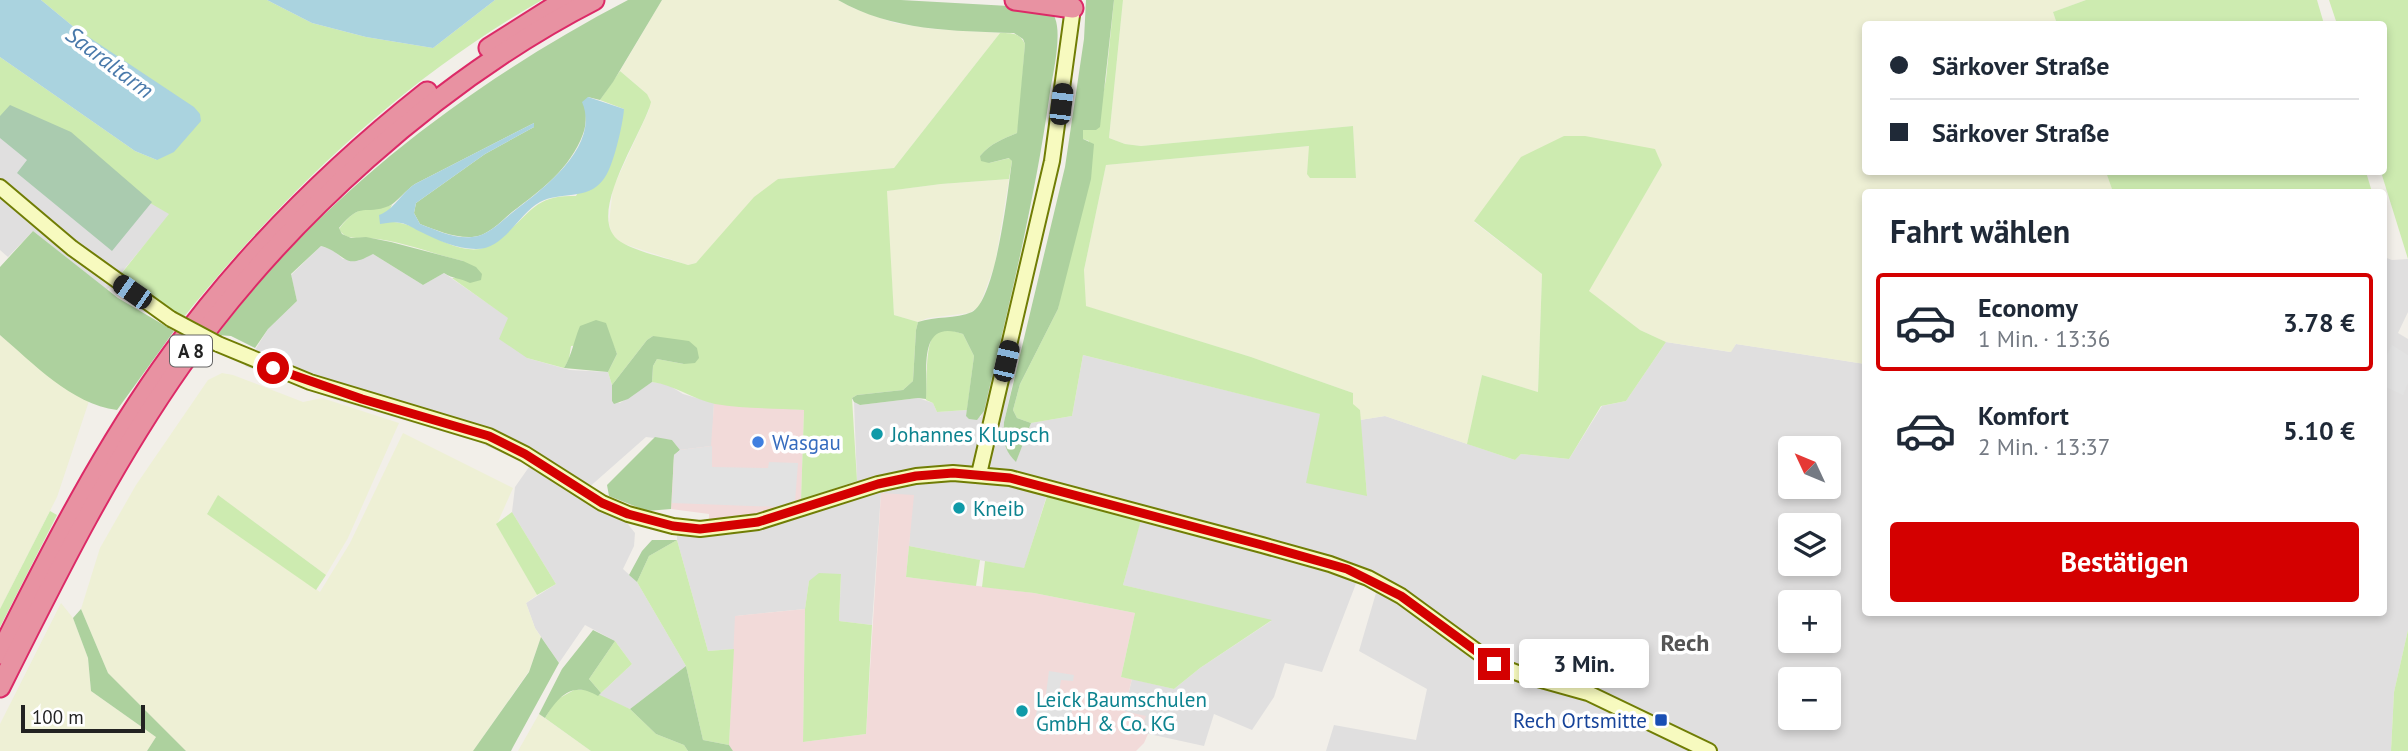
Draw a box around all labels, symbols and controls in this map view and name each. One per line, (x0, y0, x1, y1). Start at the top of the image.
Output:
water label: Saaraltarm (60, 20, 160, 104)
text: Särkover Straße (1932, 49, 2110, 82)
car (1049, 82, 1074, 126)
text: Särkover Straße (1932, 116, 2110, 149)
text: Fahrt wählen (1890, 210, 2070, 252)
car (109, 271, 156, 313)
icon: car (1894, 291, 1957, 354)
text: Economy (1978, 291, 2078, 324)
text: 3.78 € (2283, 306, 2355, 339)
text: 1 Min. · 13:36 (1978, 324, 2110, 353)
road number: A 8 (170, 336, 212, 366)
car (992, 338, 1021, 384)
route start (257, 352, 289, 384)
icon: car (1894, 399, 1957, 462)
text: Komfort (1978, 399, 2069, 432)
text: 5.10 € (2283, 414, 2355, 447)
place label: Johannes Klupsch (890, 421, 1050, 448)
marker: Johannes Klupsch (869, 426, 885, 442)
place label: Wasgau (772, 429, 841, 456)
text: 2 Min. · 13:37 (1978, 432, 2110, 461)
marker: Wasgau (750, 434, 766, 450)
north arrow (1778, 436, 1841, 499)
map controls (1778, 436, 1841, 730)
place label: Kneib (973, 495, 1024, 522)
marker: Kneib (951, 500, 967, 516)
button: layers (1778, 513, 1841, 576)
button: Bestätigen (1890, 522, 2359, 602)
button: + (1778, 590, 1841, 653)
district label: Rech (1661, 627, 1709, 658)
callout: 3 Min. (1518, 640, 1648, 688)
route end (1478, 648, 1510, 680)
text: 3 Min. (1553, 649, 1615, 678)
button: − (1778, 667, 1841, 730)
place label: Leick Baumschulen GmbH & Co. KG (1036, 686, 1207, 737)
scale bar (21, 702, 145, 734)
marker: Leick Baumschulen GmbH & Co. KG (1014, 703, 1030, 719)
text: 100 m (32, 705, 84, 729)
place label: Rech Ortsmitte (1513, 707, 1647, 734)
marker: Rech Ortsmitte (1653, 712, 1669, 728)

